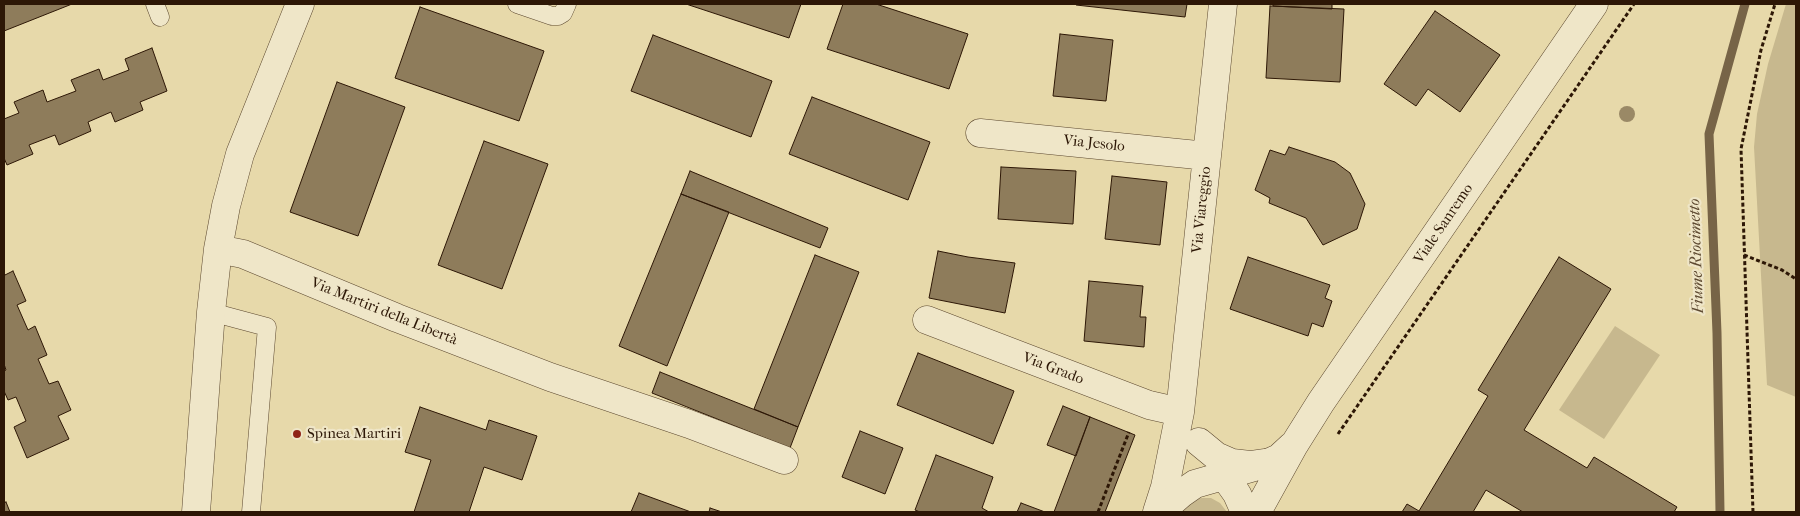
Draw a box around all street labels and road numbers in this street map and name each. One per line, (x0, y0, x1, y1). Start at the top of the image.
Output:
street label: Via Jesolo (1062, 132, 1126, 156)
street label: Via Viareggio (1188, 166, 1216, 254)
street label: Viale Sanremo (1411, 180, 1477, 268)
street label: Via Martiri della Libertà (308, 274, 460, 350)
street label: Via Grado (1020, 349, 1086, 389)

